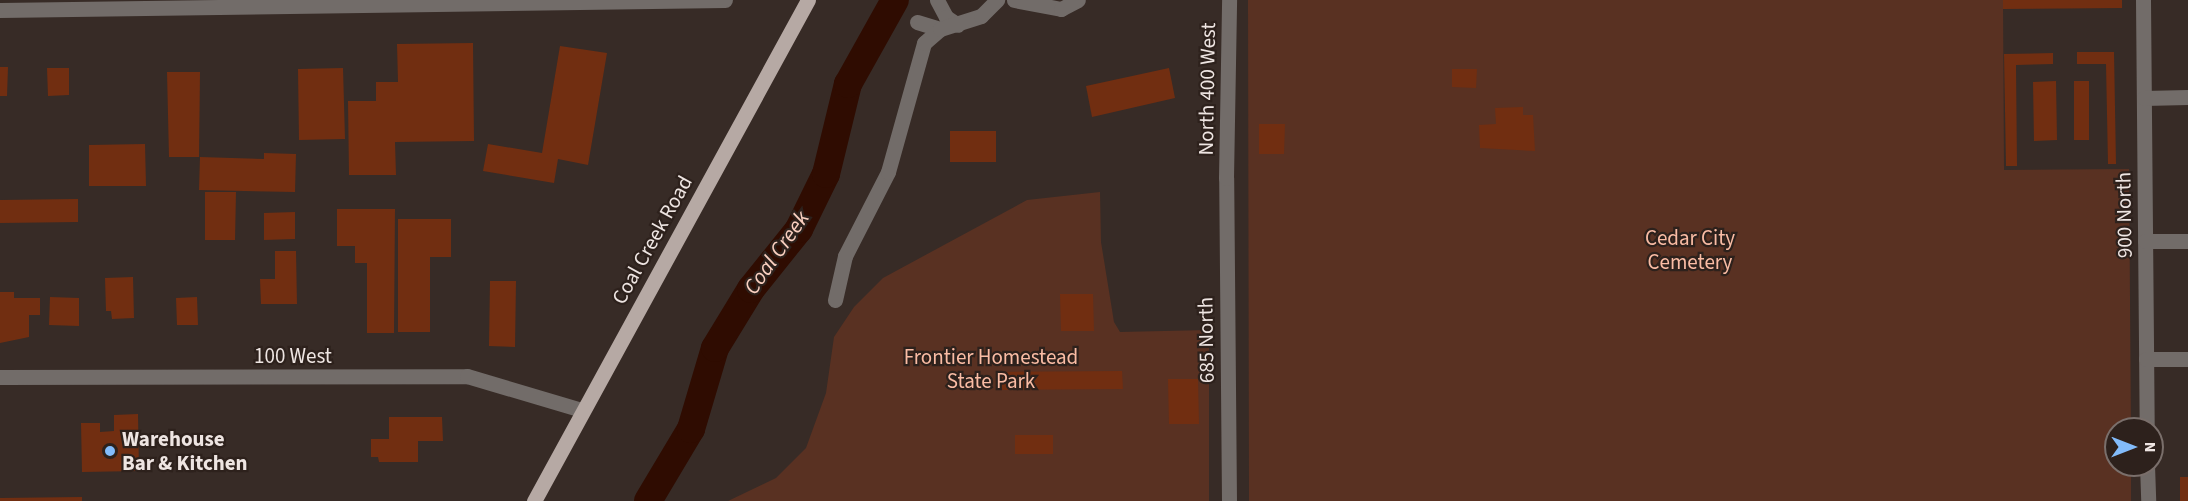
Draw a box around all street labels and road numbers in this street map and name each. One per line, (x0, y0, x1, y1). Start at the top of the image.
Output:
street label: North 400 West (1193, 22, 1221, 156)
street label: Coal Creek Road (606, 171, 698, 309)
street label: 900 North (2111, 172, 2137, 258)
street label: 685 North (1193, 297, 1219, 383)
street label: 100 West (254, 343, 332, 369)

